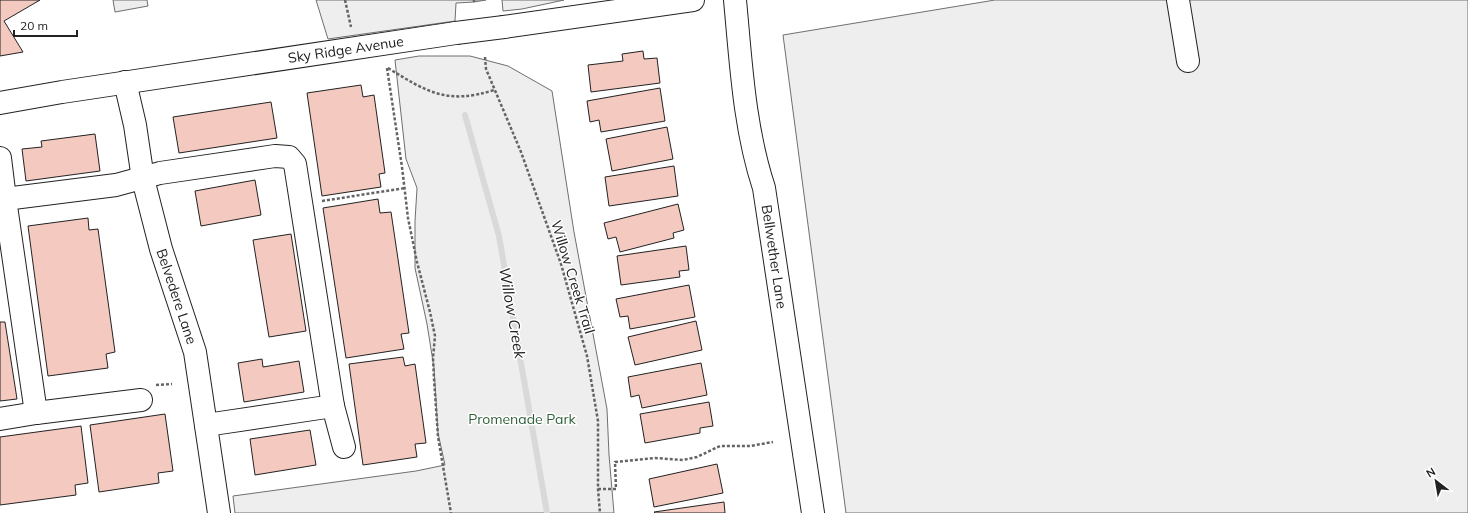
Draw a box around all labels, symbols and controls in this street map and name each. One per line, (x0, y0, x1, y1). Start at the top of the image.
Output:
scale bar (14, 12, 77, 38)
text: 20 m (20, 18, 48, 33)
street label: Sky Ridge Avenue (287, 32, 405, 67)
street label: Bellwether Lane (758, 203, 791, 310)
street label: Willow Creek Trail (547, 218, 599, 336)
street label: Belvedere Lane (153, 246, 201, 347)
water label: Willow Creek (495, 266, 530, 361)
park label: Promenade Park (468, 410, 577, 428)
north arrow (1416, 461, 1456, 501)
text: N (1424, 464, 1438, 481)

